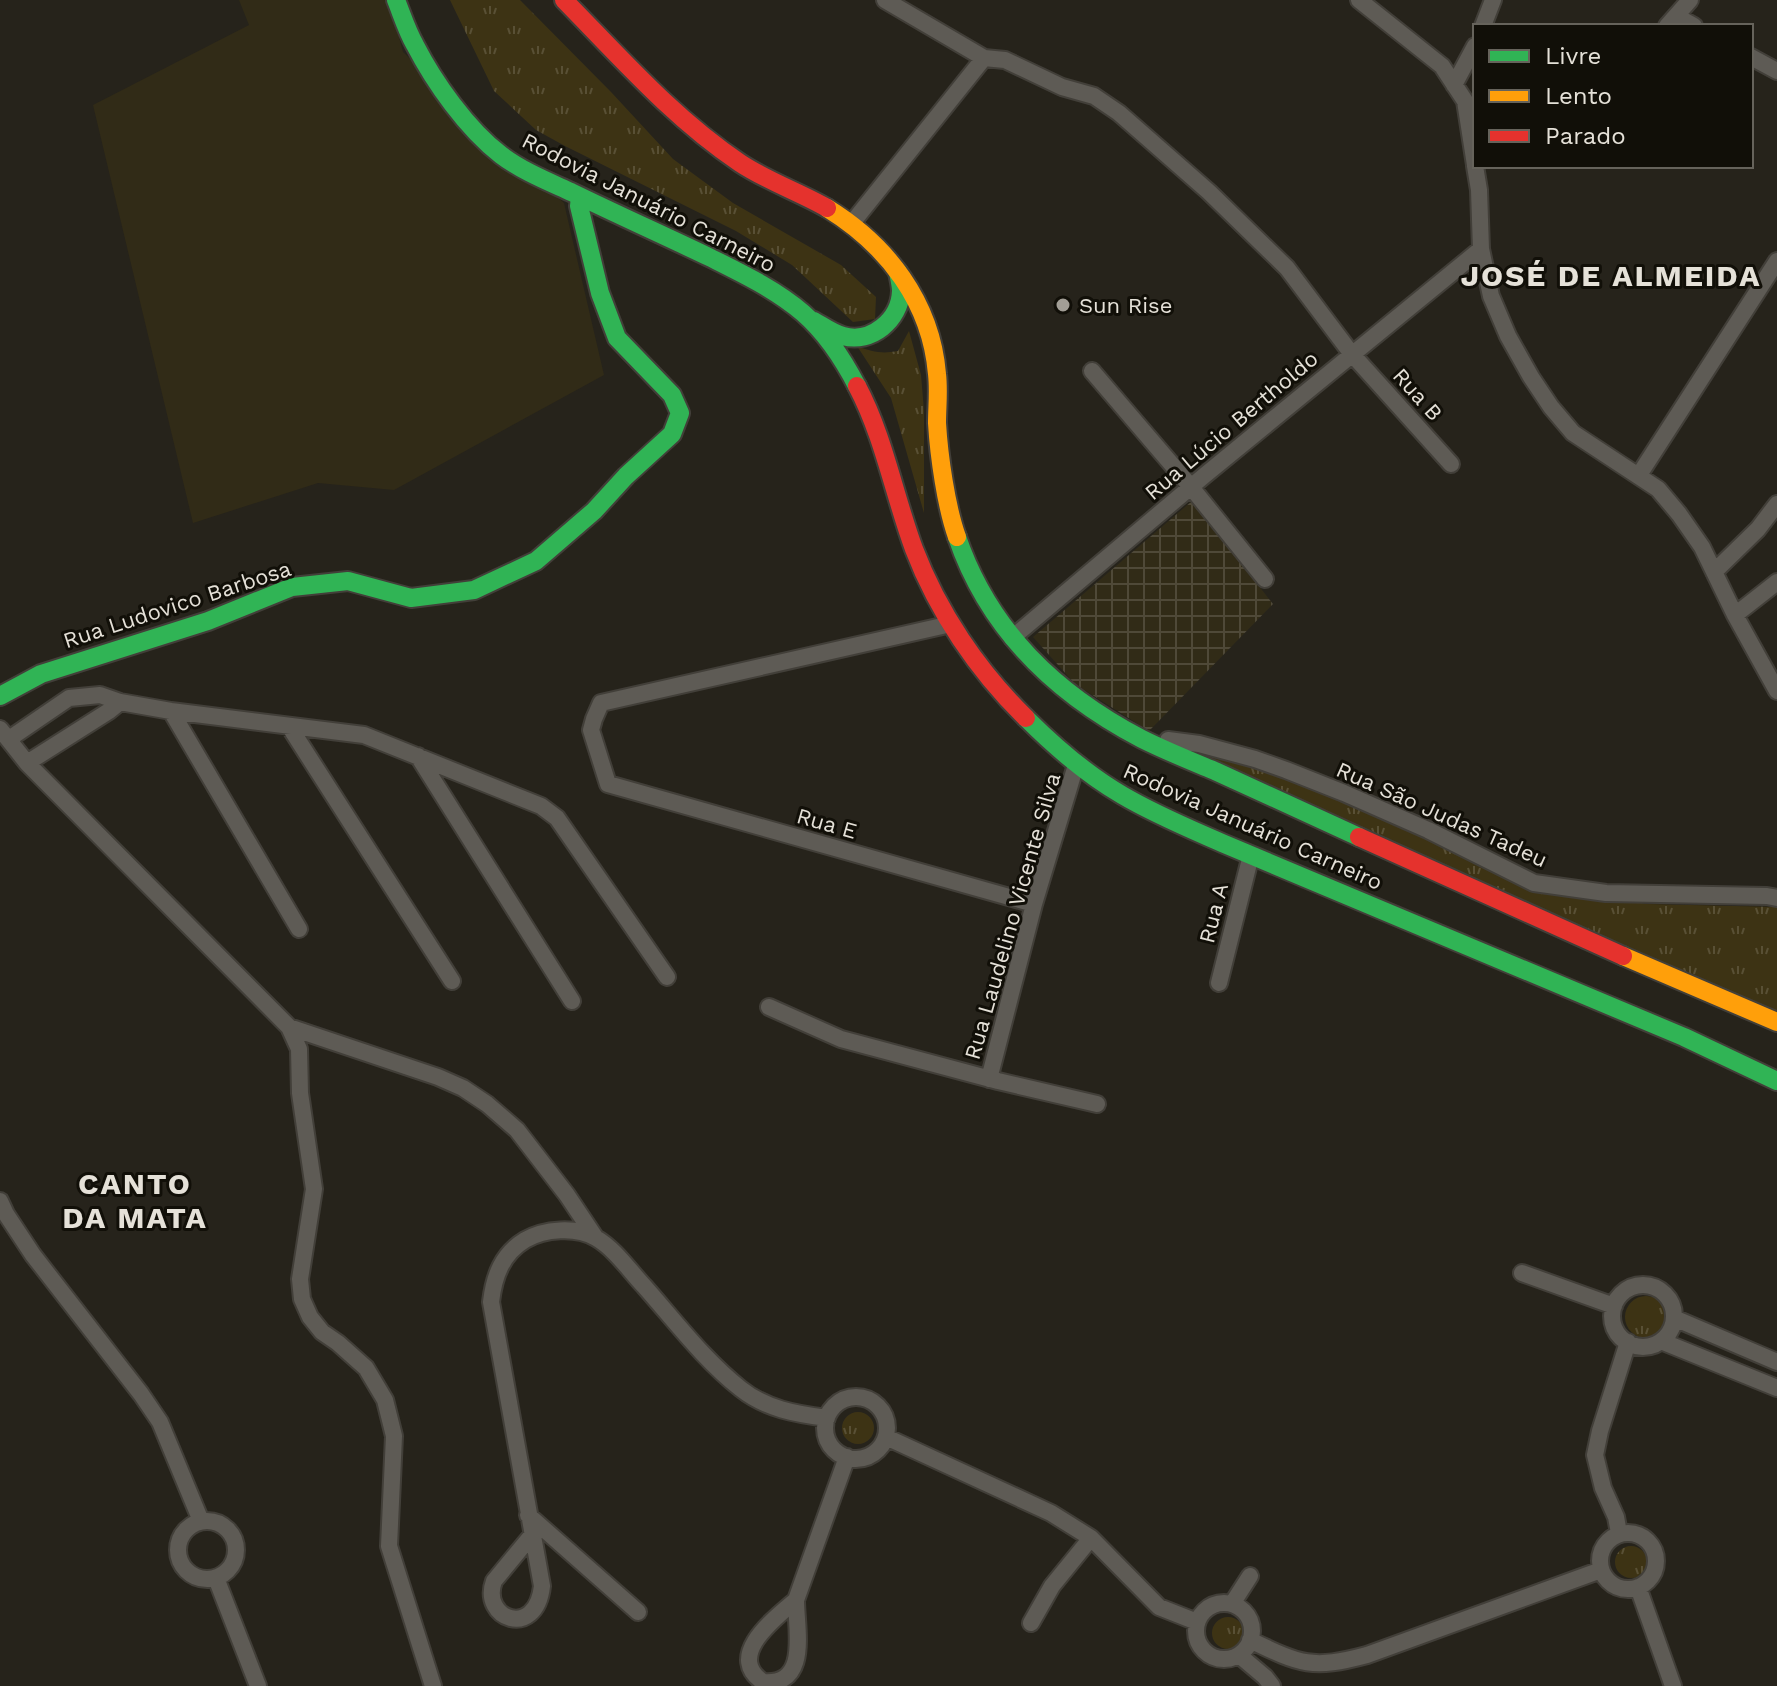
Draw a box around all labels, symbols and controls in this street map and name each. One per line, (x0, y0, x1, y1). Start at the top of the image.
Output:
legend (1473, 24, 1753, 168)
text: Livre (1545, 42, 1601, 70)
text: Lento (1545, 82, 1612, 110)
text: Parado (1545, 122, 1626, 150)
street label: Rodovia Januário Carneiro (518, 128, 780, 277)
district label: JOSÉ DE ALMEIDA (1461, 258, 1761, 293)
place label: Sun Rise (1079, 293, 1172, 318)
marker: Sun Rise (1054, 296, 1072, 314)
street label: Rua Lúcio Bertholdo (1140, 346, 1323, 505)
street label: Rua B (1388, 363, 1448, 426)
street label: Rua Ludovico Barbosa (60, 556, 294, 653)
street label: Rua São Judas Tadeu (1333, 757, 1551, 872)
street label: Rodovia Januário Carneiro (1119, 758, 1386, 895)
street label: Rua Laudelino Vicente Silva (960, 770, 1065, 1062)
street label: Rua E (794, 803, 860, 844)
street label: Rua A (1194, 880, 1233, 946)
district label: CANTO DA MATA (62, 1166, 208, 1235)

